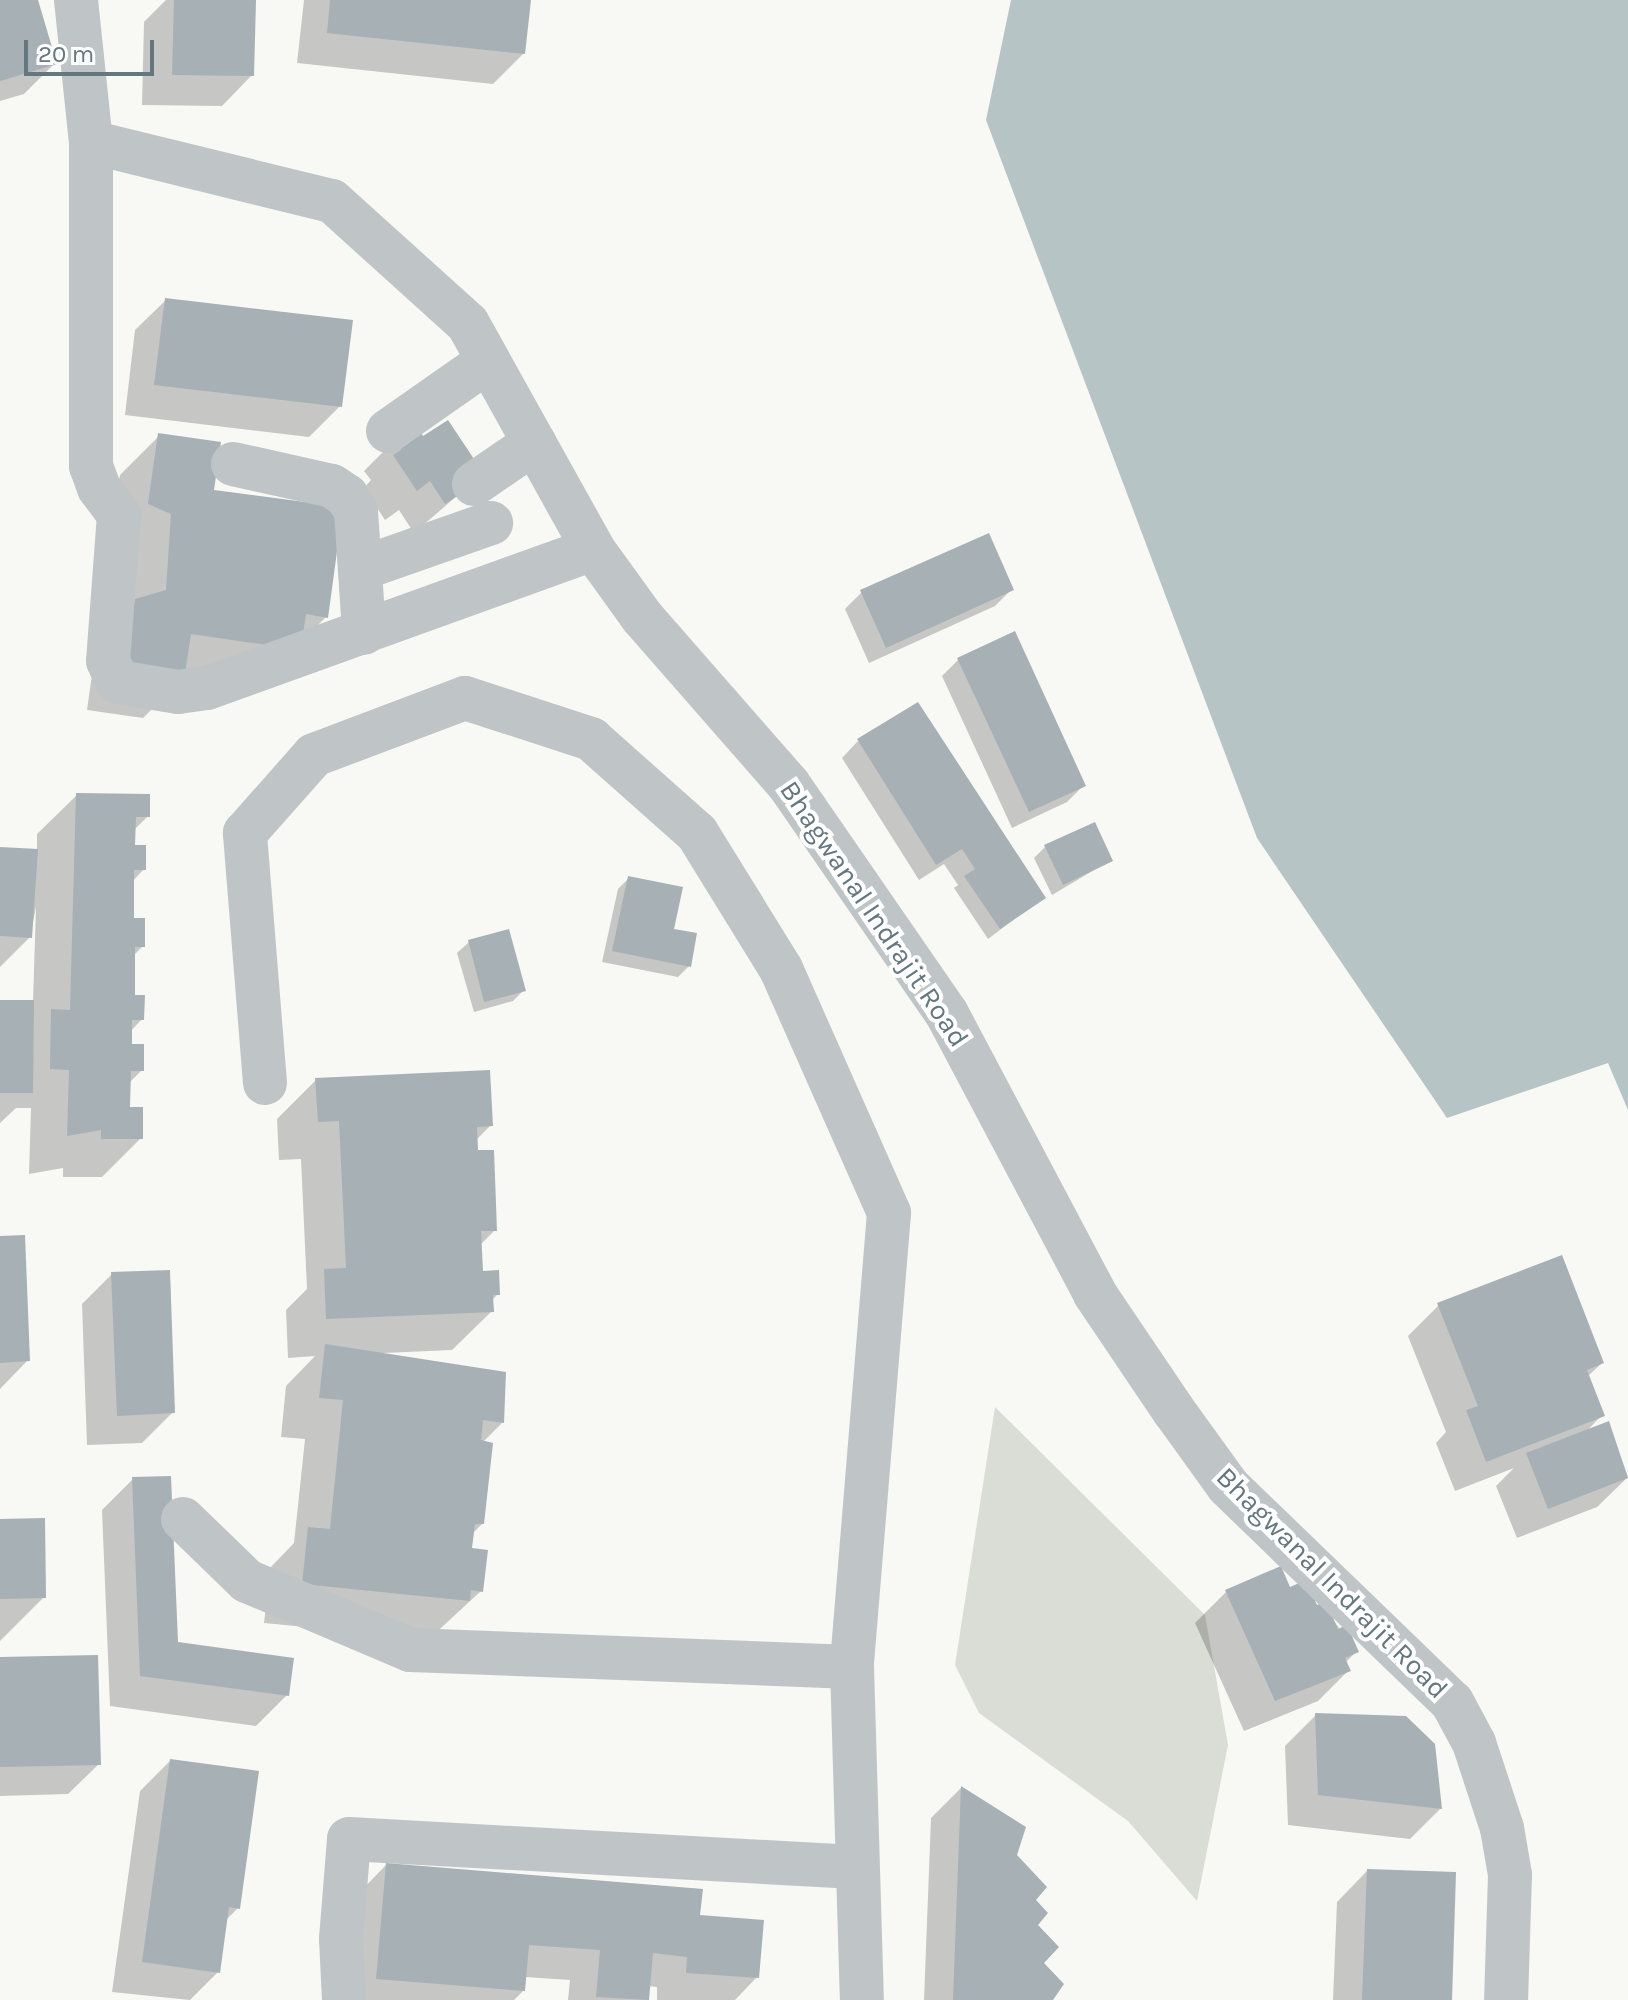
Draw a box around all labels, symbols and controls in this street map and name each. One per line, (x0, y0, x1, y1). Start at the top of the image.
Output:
scale bar (28, 24, 158, 74)
text: 20 m (38, 40, 94, 68)
street label: Bhagwanal Indrajit Road (772, 775, 976, 1053)
street label: Bhagwanal Indrajit Road (1209, 1460, 1455, 1706)

